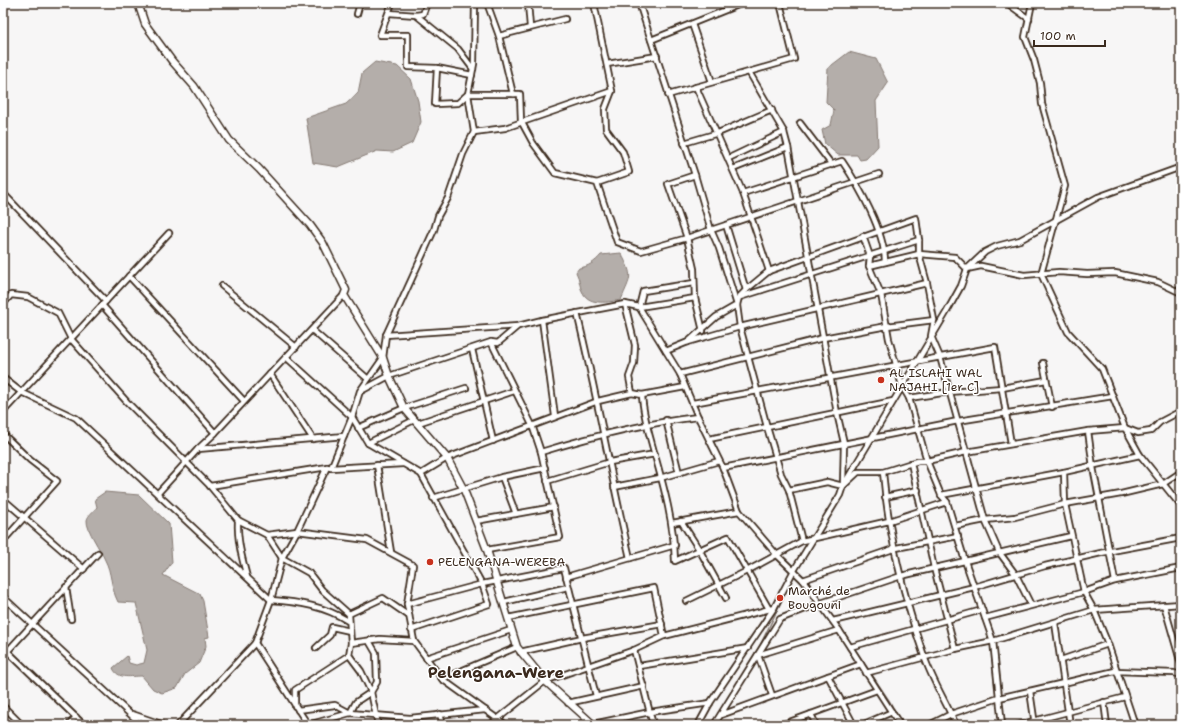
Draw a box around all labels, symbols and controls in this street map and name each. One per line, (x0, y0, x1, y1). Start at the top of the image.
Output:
scale bar (1034, 22, 1105, 48)
text: 100 m (1040, 28, 1076, 44)
place label: AL ISLAHI WAL NAJAHI [1er C] (889, 365, 983, 395)
marker: AL ISLAHI WAL NAJAHI [1er C] (876, 375, 886, 385)
place label: PELENGANA-WEREBA (438, 554, 565, 570)
marker: PELENGANA-WEREBA (425, 557, 435, 567)
place label: Marché de Bougouni (788, 583, 850, 613)
marker: Marché de Bougouni (775, 593, 785, 603)
district label: Pelengana-Were (428, 662, 565, 683)

